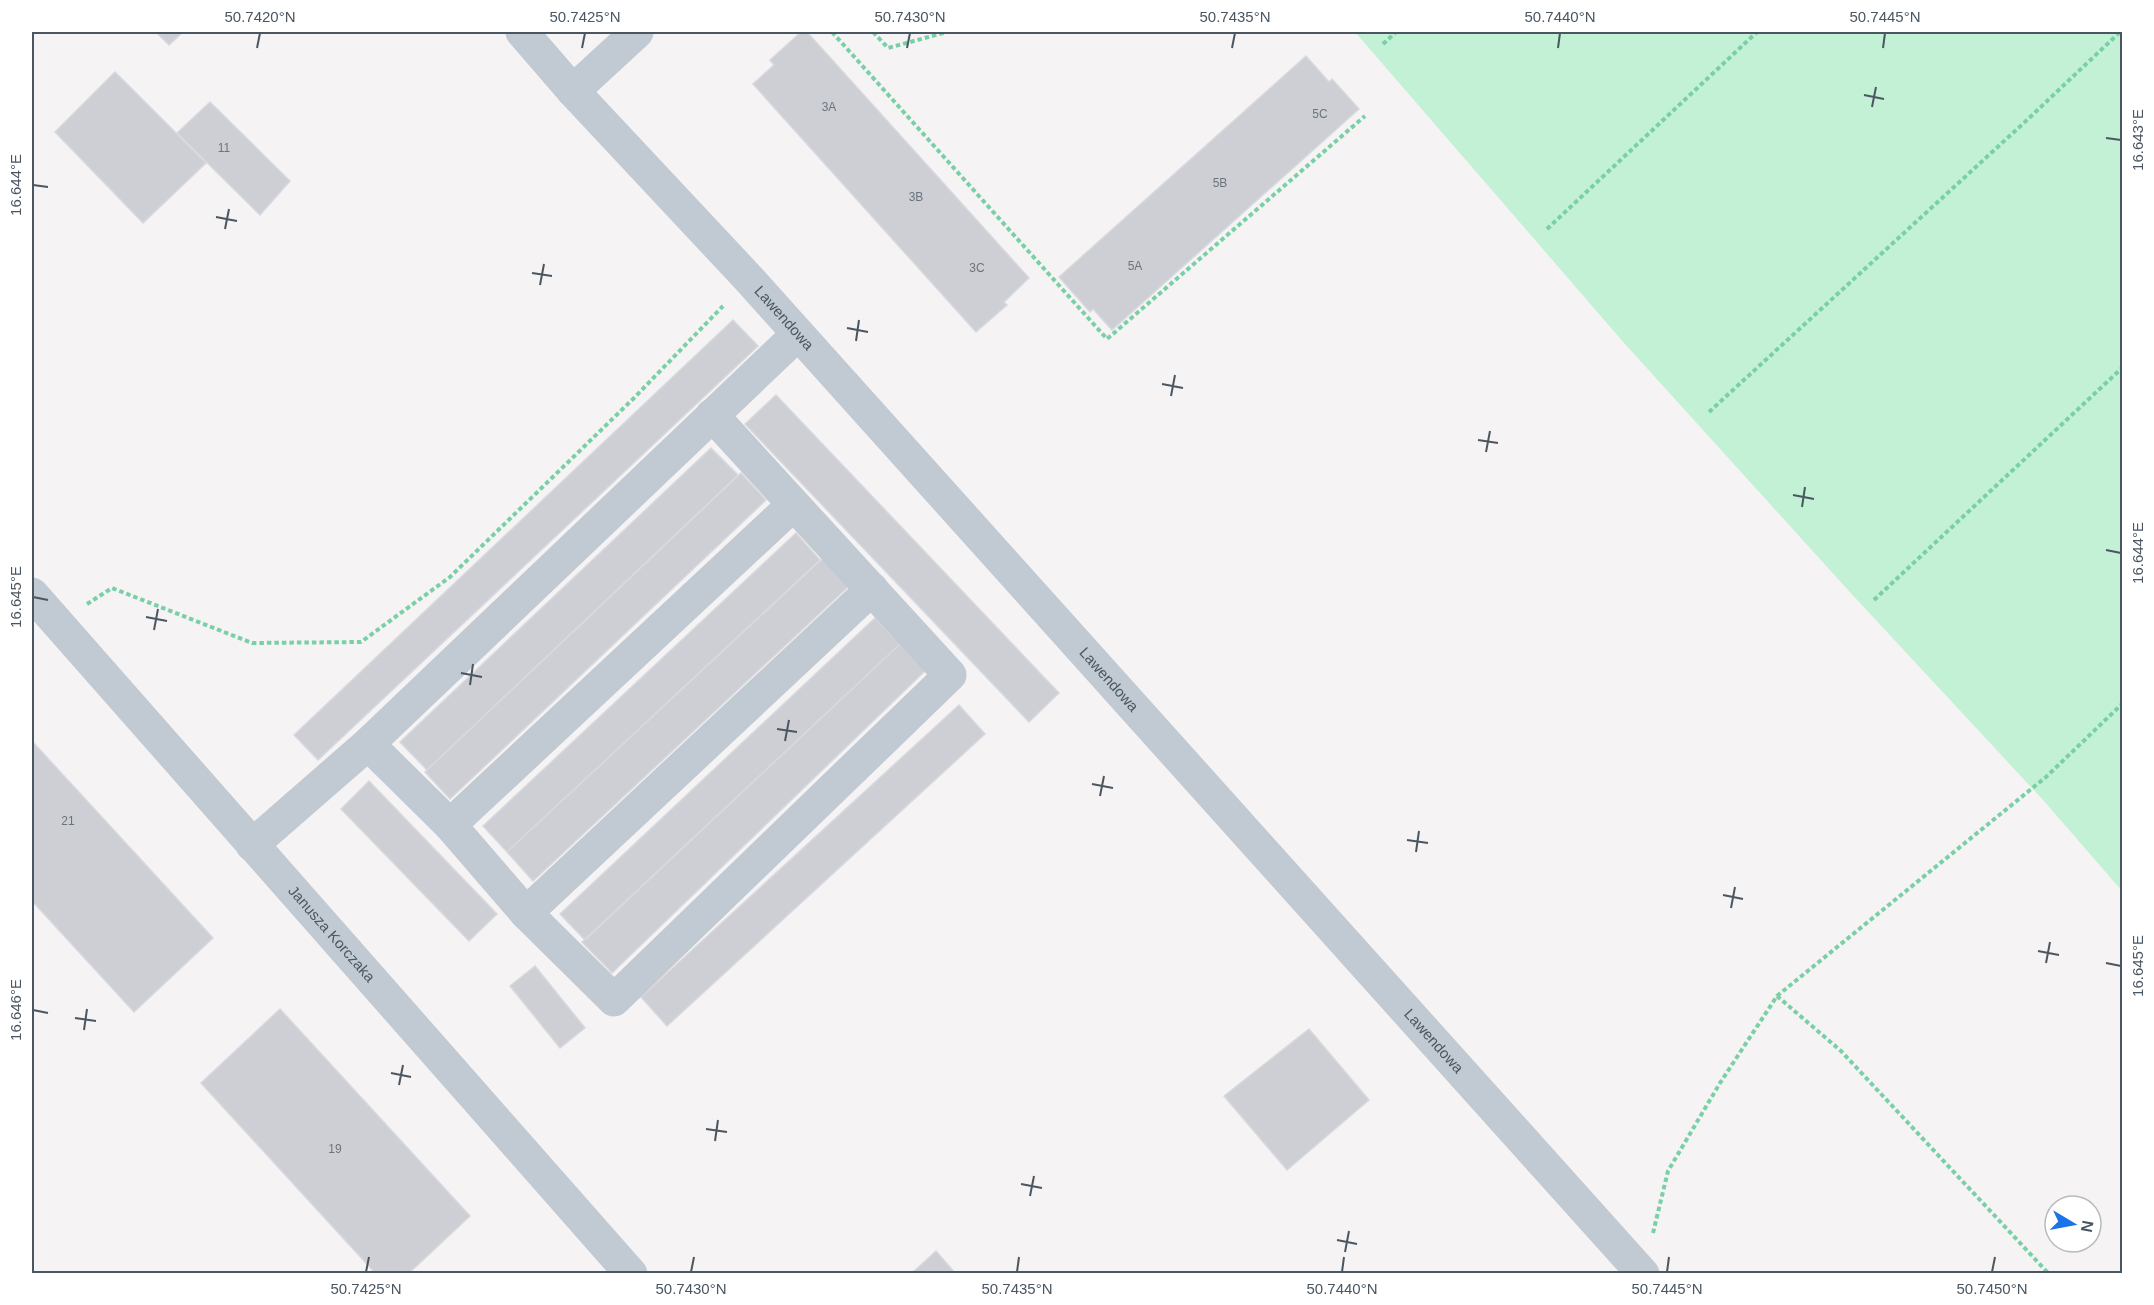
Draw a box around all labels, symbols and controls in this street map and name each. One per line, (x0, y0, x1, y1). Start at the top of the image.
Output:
text: 50.7420°N (224, 8, 296, 25)
text: 50.7425°N (549, 8, 621, 25)
text: 50.7430°N (874, 8, 946, 25)
text: 50.7435°N (1199, 8, 1271, 25)
text: 50.7440°N (1524, 8, 1596, 25)
text: 50.7445°N (1849, 8, 1921, 25)
house number: 3A (822, 100, 836, 114)
house number: 5C (1312, 107, 1328, 121)
text: 16.643°E (2129, 109, 2146, 171)
house number: 11 (218, 141, 231, 155)
text: 16.644°E (7, 154, 24, 216)
house number: 5B (1213, 176, 1227, 190)
house number: 3B (909, 190, 923, 204)
house number: 5A (1128, 259, 1142, 273)
house number: 3C (969, 261, 985, 275)
street label: Lawendowa (751, 282, 818, 354)
text: 16.644°E (2129, 522, 2146, 584)
text: 16.645°E (7, 566, 24, 628)
street label: Lawendowa (1076, 644, 1143, 715)
house number: 21 (61, 814, 75, 828)
street label: Janusza Korczaka (285, 882, 379, 986)
text: 16.645°E (2129, 935, 2146, 997)
text: 16.646°E (7, 979, 24, 1041)
street label: Lawendowa (1401, 1005, 1468, 1077)
house number: 19 (328, 1142, 342, 1156)
north arrow (2043, 1194, 2103, 1254)
text: N (2078, 1219, 2097, 1234)
text: 50.7425°N (330, 1280, 402, 1297)
text: 50.7430°N (655, 1280, 727, 1297)
text: 50.7435°N (981, 1280, 1053, 1297)
text: 50.7440°N (1306, 1280, 1378, 1297)
text: 50.7445°N (1631, 1280, 1703, 1297)
text: 50.7450°N (1956, 1280, 2028, 1297)

